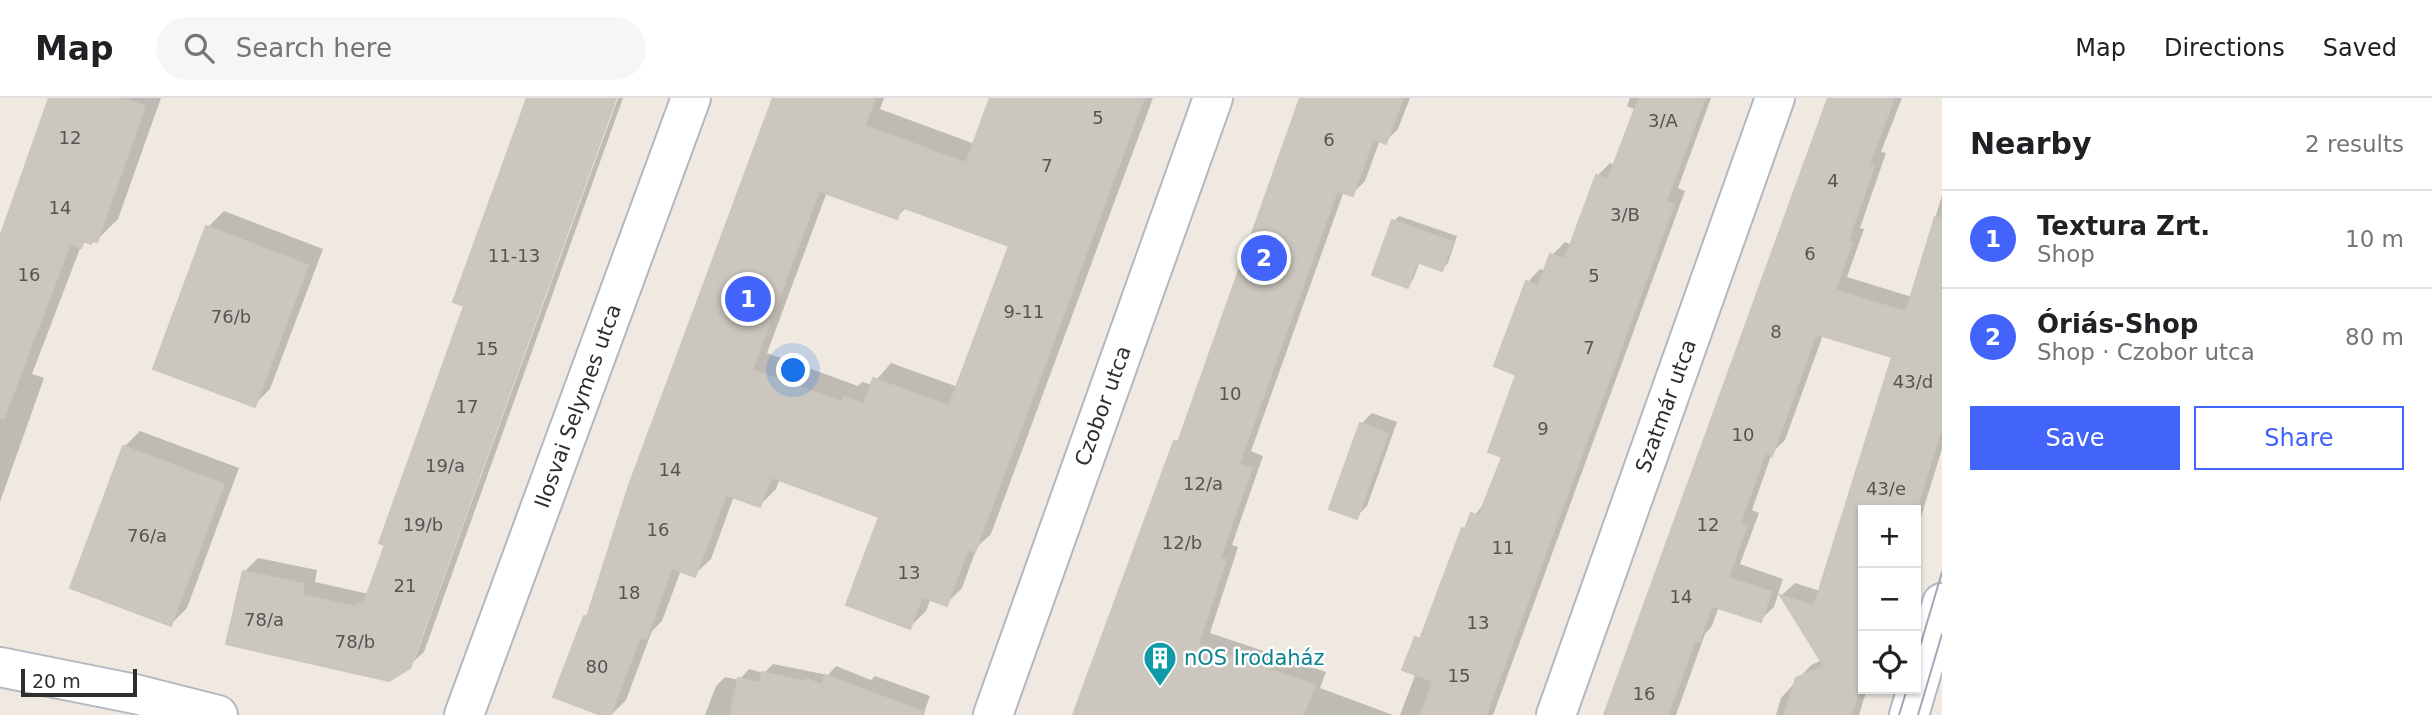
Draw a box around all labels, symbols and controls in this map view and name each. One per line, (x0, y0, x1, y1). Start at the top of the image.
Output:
search box (156, 17, 646, 80)
text: Map (35, 29, 114, 68)
icon: search (180, 29, 218, 67)
text: Search here (236, 33, 392, 63)
text: Map (2075, 34, 2126, 62)
text: Directions (2164, 34, 2285, 62)
text: Saved (2323, 34, 2397, 62)
house number: 5 (1092, 107, 1104, 128)
house number: 3/A (1648, 110, 1679, 131)
text: Nearby (1970, 126, 2092, 161)
house number: 12 (59, 127, 81, 148)
house number: 6 (1323, 129, 1335, 150)
text: 2 results (2305, 131, 2404, 157)
house number: 7 (1041, 155, 1053, 176)
house number: 4 (1827, 170, 1839, 191)
house number: 14 (49, 197, 71, 218)
house number: 3/B (1610, 204, 1640, 225)
text: Textura Zrt. (2037, 211, 2210, 241)
text: 1 (1985, 226, 2001, 252)
text: 10 m (2345, 226, 2404, 252)
pin: 2 (1241, 232, 1287, 284)
text: Shop (2037, 241, 2095, 267)
house number: 6 (1804, 243, 1816, 264)
house number: 11-13 (488, 245, 540, 266)
house number: 16 (18, 264, 40, 285)
house number: 5 (1588, 265, 1600, 286)
pin: 1 (725, 273, 771, 325)
street label: Ilosvai Selymes utca (530, 301, 626, 511)
house number: 9-11 (1004, 301, 1044, 322)
house number: 76/b (211, 306, 251, 327)
text: Óriás-Shop (2037, 309, 2198, 339)
house number: 8 (1770, 321, 1782, 342)
text: 2 (1985, 324, 2001, 350)
text: 80 m (2345, 324, 2404, 350)
street label: Szatmár utca (1631, 336, 1701, 476)
house number: 7 (1583, 337, 1595, 358)
house number: 15 (476, 338, 498, 359)
text: Shop · Czobor utca (2037, 339, 2255, 365)
street label: Czobor utca (1070, 343, 1136, 469)
your location (776, 353, 810, 387)
house number: 43/d (1893, 371, 1933, 392)
house number: 10 (1219, 383, 1241, 404)
house number: 17 (456, 396, 478, 417)
button: Save (1970, 406, 2180, 470)
button: Share (2194, 406, 2404, 470)
house number: 9 (1537, 418, 1549, 439)
house number: 10 (1732, 424, 1754, 445)
house number: 19/a (425, 455, 465, 476)
house number: 14 (659, 459, 681, 480)
house number: 12/a (1183, 473, 1223, 494)
house number: 43/e (1866, 478, 1906, 499)
map controls (1858, 505, 1921, 694)
button: + (1858, 505, 1921, 568)
house number: 19/b (403, 514, 443, 535)
house number: 12 (1697, 514, 1719, 535)
house number: 16 (647, 519, 669, 540)
house number: 76/a (127, 525, 167, 546)
house number: 12/b (1162, 532, 1202, 553)
house number: 11 (1492, 537, 1514, 558)
house number: 13 (898, 562, 920, 583)
button: − (1858, 568, 1921, 631)
house number: 21 (394, 575, 416, 596)
house number: 18 (618, 582, 640, 603)
house number: 14 (1670, 586, 1692, 607)
house number: 78/a (244, 609, 284, 630)
house number: 13 (1467, 612, 1489, 633)
house number: 78/b (335, 631, 375, 652)
button: locate (1858, 631, 1921, 694)
building icon: nOS Irodaház (1141, 639, 1179, 688)
place label: nOS Irodaház (1184, 646, 1324, 670)
house number: 80 (586, 656, 608, 677)
house number: 15 (1448, 665, 1470, 686)
scale bar (21, 666, 136, 698)
text: 20 m (32, 670, 81, 692)
house number: 16 (1633, 683, 1655, 704)

